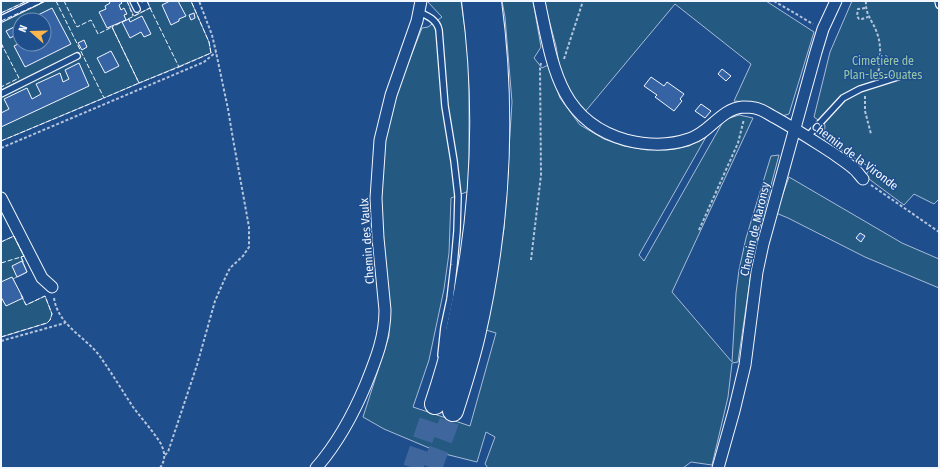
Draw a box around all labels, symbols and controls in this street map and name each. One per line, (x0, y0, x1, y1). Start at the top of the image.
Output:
north arrow (12, 12, 52, 52)
text: N (16, 23, 30, 34)
park label: Cimetière de Plan-les-Ouates (844, 54, 922, 82)
street label: Chemin de la Vironde (809, 119, 901, 193)
street label: Chemin de Maronsy (737, 180, 773, 277)
street label: Chemin des Vaulx (357, 197, 377, 284)

